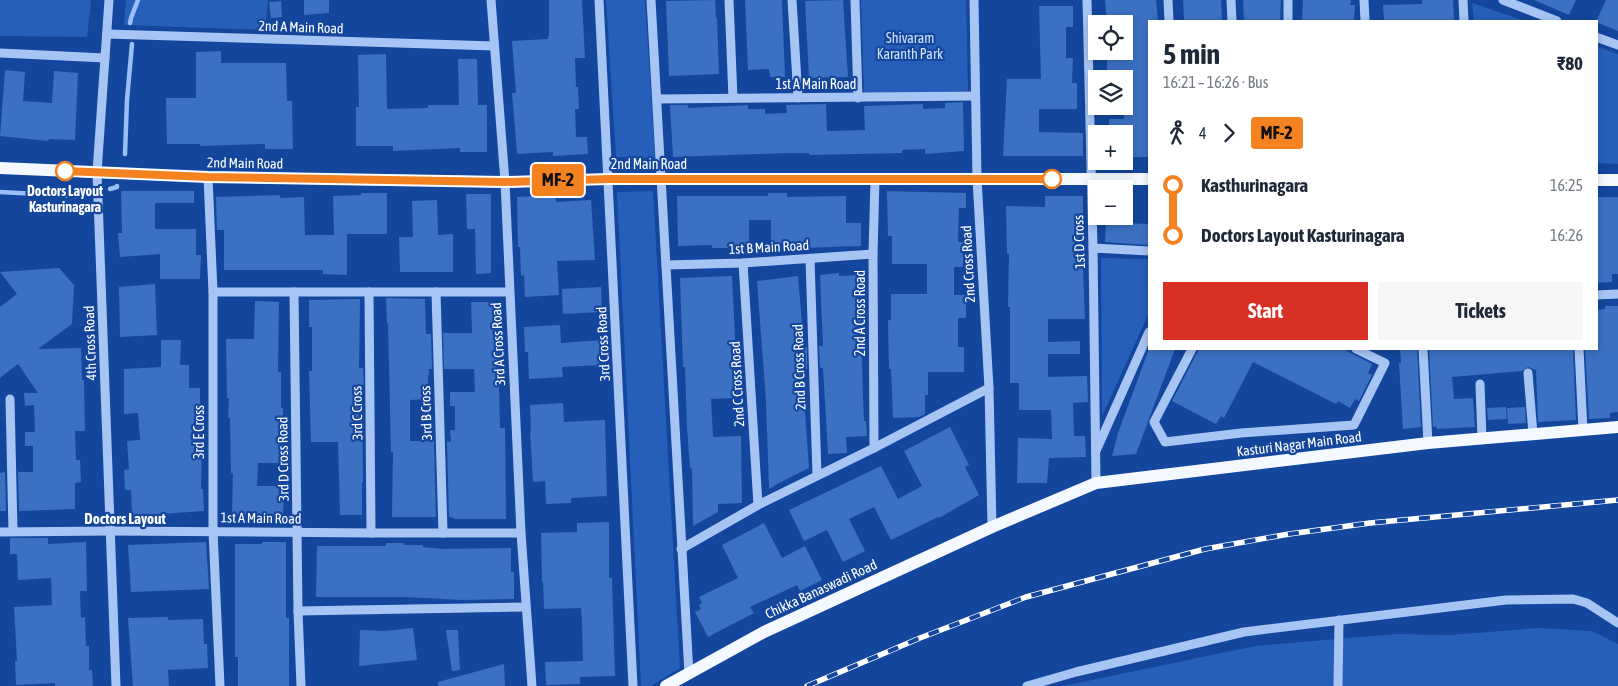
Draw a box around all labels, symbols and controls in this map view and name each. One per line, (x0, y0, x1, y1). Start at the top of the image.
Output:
map controls (1088, 15, 1133, 225)
button: locate (1088, 15, 1133, 60)
street label: 2nd A Main Road (258, 18, 344, 36)
park label: Shivaram Karanth Park (877, 30, 943, 62)
text: 5 min (1163, 38, 1220, 70)
text: ₹80 (1557, 52, 1583, 74)
button: layers (1088, 70, 1133, 115)
text: 16:21 – 16:26 · Bus (1163, 73, 1268, 91)
street label: 1st A Main Road (776, 76, 856, 92)
icon: walk (1163, 119, 1191, 147)
icon: forward (1215, 119, 1243, 147)
text: MF-2 (1261, 122, 1293, 143)
text: 4 (1199, 124, 1207, 142)
button: + (1088, 125, 1133, 170)
street label: 2nd Main Road (207, 154, 283, 172)
street label: 2nd Main Road (611, 156, 687, 172)
marker: Doctors Layout Kasturinagara (55, 161, 75, 181)
line badge: MF-2 (523, 164, 593, 196)
text: MF-2 (542, 169, 574, 190)
unlabelled marker (1042, 169, 1062, 189)
text: Kasthurinagara (1201, 174, 1308, 196)
text: 16:25 (1550, 176, 1583, 194)
button: − (1088, 180, 1133, 225)
place label: Doctors Layout Kasturinagara (27, 183, 103, 215)
street label: 1st D Cross (1070, 215, 1088, 269)
text: Doctors Layout Kasturinagara (1201, 224, 1405, 246)
street label: 2nd Cross Road (958, 225, 978, 303)
text: 16:26 (1550, 226, 1583, 244)
street label: 1st B Main Road (728, 237, 810, 257)
street label: 2nd A Cross Road (852, 270, 868, 356)
button: Start (1163, 282, 1368, 340)
button: Tickets (1378, 282, 1583, 340)
street label: 3rd A Cross Road (488, 302, 508, 386)
street label: 4th Cross Road (81, 305, 99, 381)
street label: 3rd Cross Road (593, 306, 613, 382)
street label: 2nd B Cross Road (790, 324, 808, 410)
street label: 2nd C Cross Road (727, 341, 747, 427)
street label: 3rd B Cross (417, 385, 435, 441)
street label: 3rd C Cross (349, 386, 365, 440)
street label: 3rd E Cross (191, 405, 207, 459)
street label: 3rd D Cross Road (274, 417, 292, 501)
street label: Kasturi Nagar Main Road (1236, 428, 1362, 460)
street label: 1st A Main Road (220, 509, 302, 527)
district label: Doctors Layout (84, 510, 166, 527)
street label: Chikka Banaswadi Road (762, 556, 880, 622)

